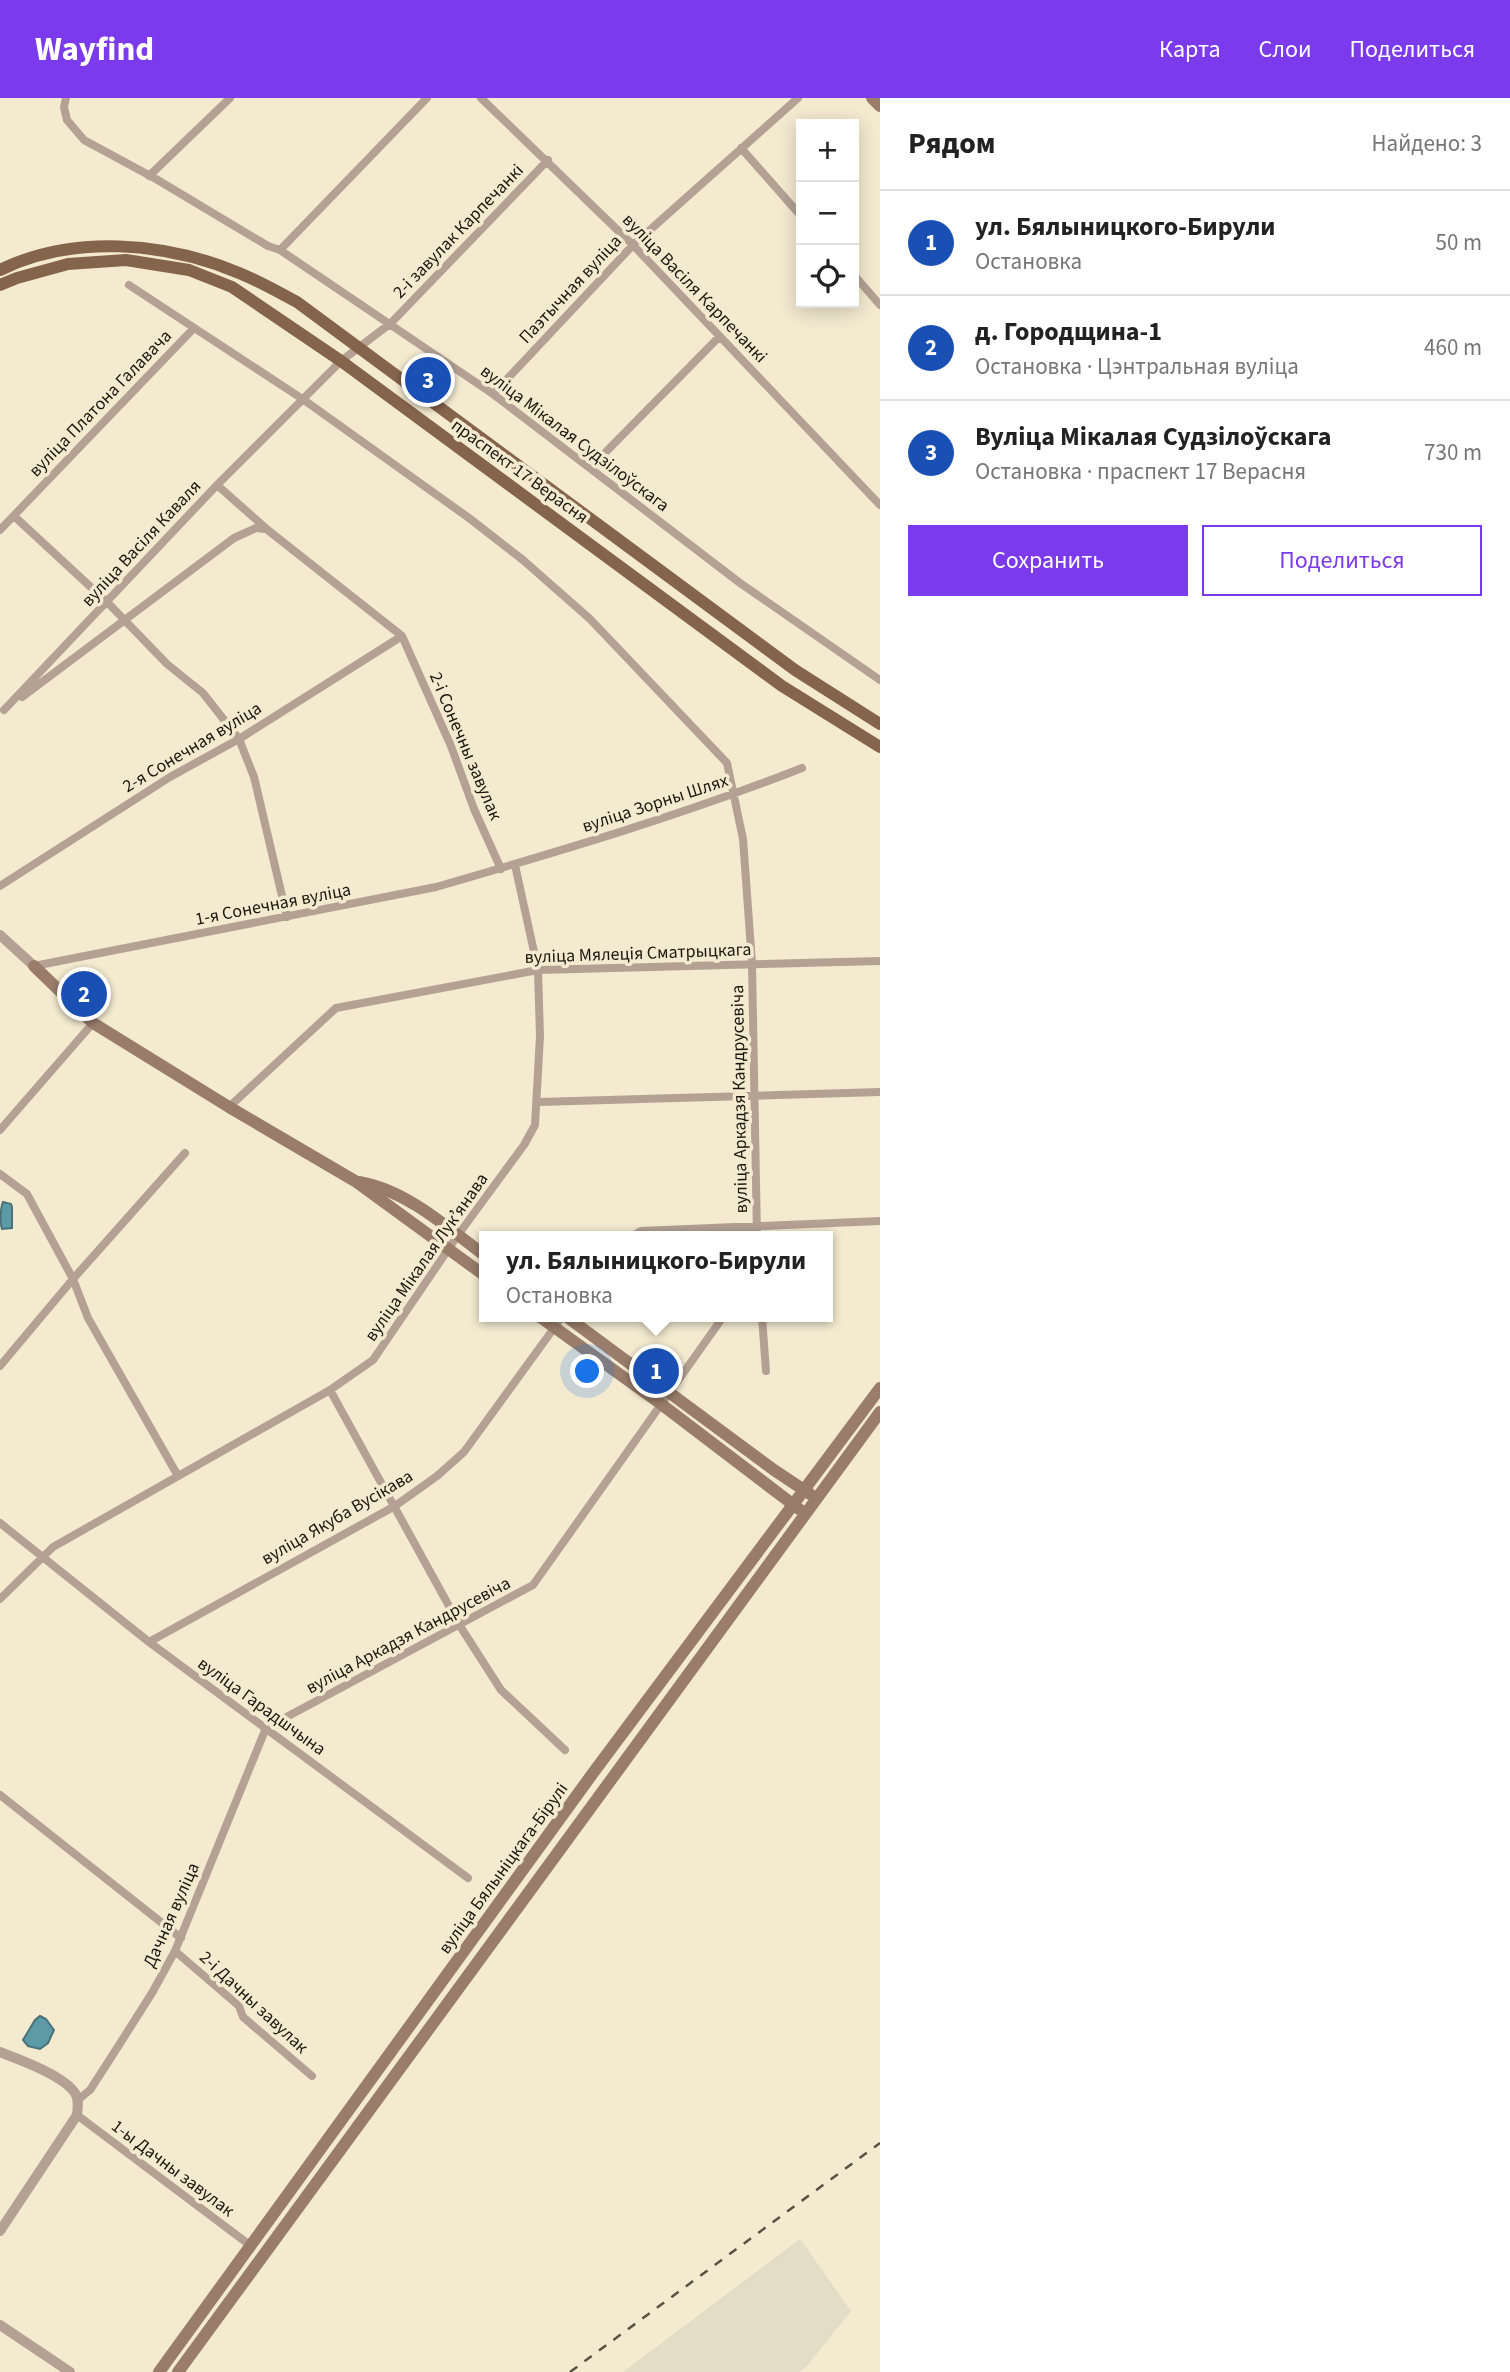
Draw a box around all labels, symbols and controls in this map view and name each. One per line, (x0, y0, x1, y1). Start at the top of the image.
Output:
text: Wayfind (35, 26, 154, 73)
text: Карта (1159, 32, 1221, 67)
text: Слои (1259, 32, 1312, 67)
text: Поделиться (1350, 32, 1475, 67)
map controls (796, 119, 859, 308)
button: + (796, 119, 859, 182)
text: Рядом (908, 122, 996, 165)
text: Найдено: 3 (1372, 127, 1482, 160)
street label: 2-і завулак Карпечанкі (387, 158, 529, 304)
button: − (796, 182, 859, 245)
street label: вуліца Васіля Карпечанкі (617, 208, 773, 369)
text: ул. Бялыницкого-Бирули (975, 208, 1276, 245)
text: 1 (925, 226, 937, 259)
text: 50 m (1435, 226, 1482, 259)
street label: Паэтычная вуліца (513, 229, 628, 349)
button: locate (796, 245, 859, 308)
text: Остановка (975, 245, 1082, 278)
text: д. Городщина-1 (975, 313, 1162, 350)
street label: вуліца Платона Галавача (23, 324, 177, 483)
text: 2 (925, 331, 937, 364)
text: 460 m (1424, 331, 1482, 364)
text: Остановка · Цэнтральная вуліца (975, 350, 1299, 383)
pin: 3 (405, 354, 451, 406)
street label: вуліца Мікалая Судзілоўскага (475, 359, 674, 518)
street label: праспект 17 Верасня (446, 413, 593, 530)
text: Вуліца Мікалая Судзілоўскага (975, 418, 1331, 455)
text: 3 (925, 436, 937, 469)
text: 730 m (1424, 436, 1482, 469)
text: Остановка · праспект 17 Верасня (975, 455, 1306, 488)
street label: вуліца Васіля Каваля (76, 474, 207, 612)
button: Сохранить (908, 525, 1188, 596)
button: Поделиться (1202, 525, 1482, 596)
street label: 2-і Сонечны завулак (423, 668, 508, 824)
street label: 2-я Сонечная вуліца (118, 696, 266, 799)
street label: вуліца Зорны Шлях (579, 768, 731, 839)
street label: 1-я Сонечная вуліца (193, 877, 353, 932)
street label: вуліца Мялеція Сматрыцкага (524, 937, 752, 970)
pin: 2 (61, 968, 107, 1020)
street label: вуліца Аркадзя Кандрусевіча (725, 985, 754, 1213)
street label: вуліца Мікалая Лукʼянава (359, 1168, 494, 1346)
popup (479, 1231, 833, 1322)
text: ул. Бялыницкого-Бирули (506, 1242, 806, 1279)
text: Остановка (506, 1279, 613, 1312)
pin: 1 (633, 1345, 679, 1397)
your location (570, 1354, 604, 1388)
street label: вуліца Якуба Вусікава (257, 1464, 418, 1571)
street label: вуліца Аркадзя Кандрусевіча (301, 1571, 515, 1700)
street label: вуліца Гарадшчына (193, 1651, 331, 1761)
street label: вуліца Бялыніцкага-Бірулі (433, 1778, 574, 1959)
street label: Дачная вуліца (137, 1859, 206, 1972)
street label: 2-і Дачны завулак (194, 1945, 314, 2059)
street label: 1-ы Дачны завулак (106, 2114, 239, 2223)

